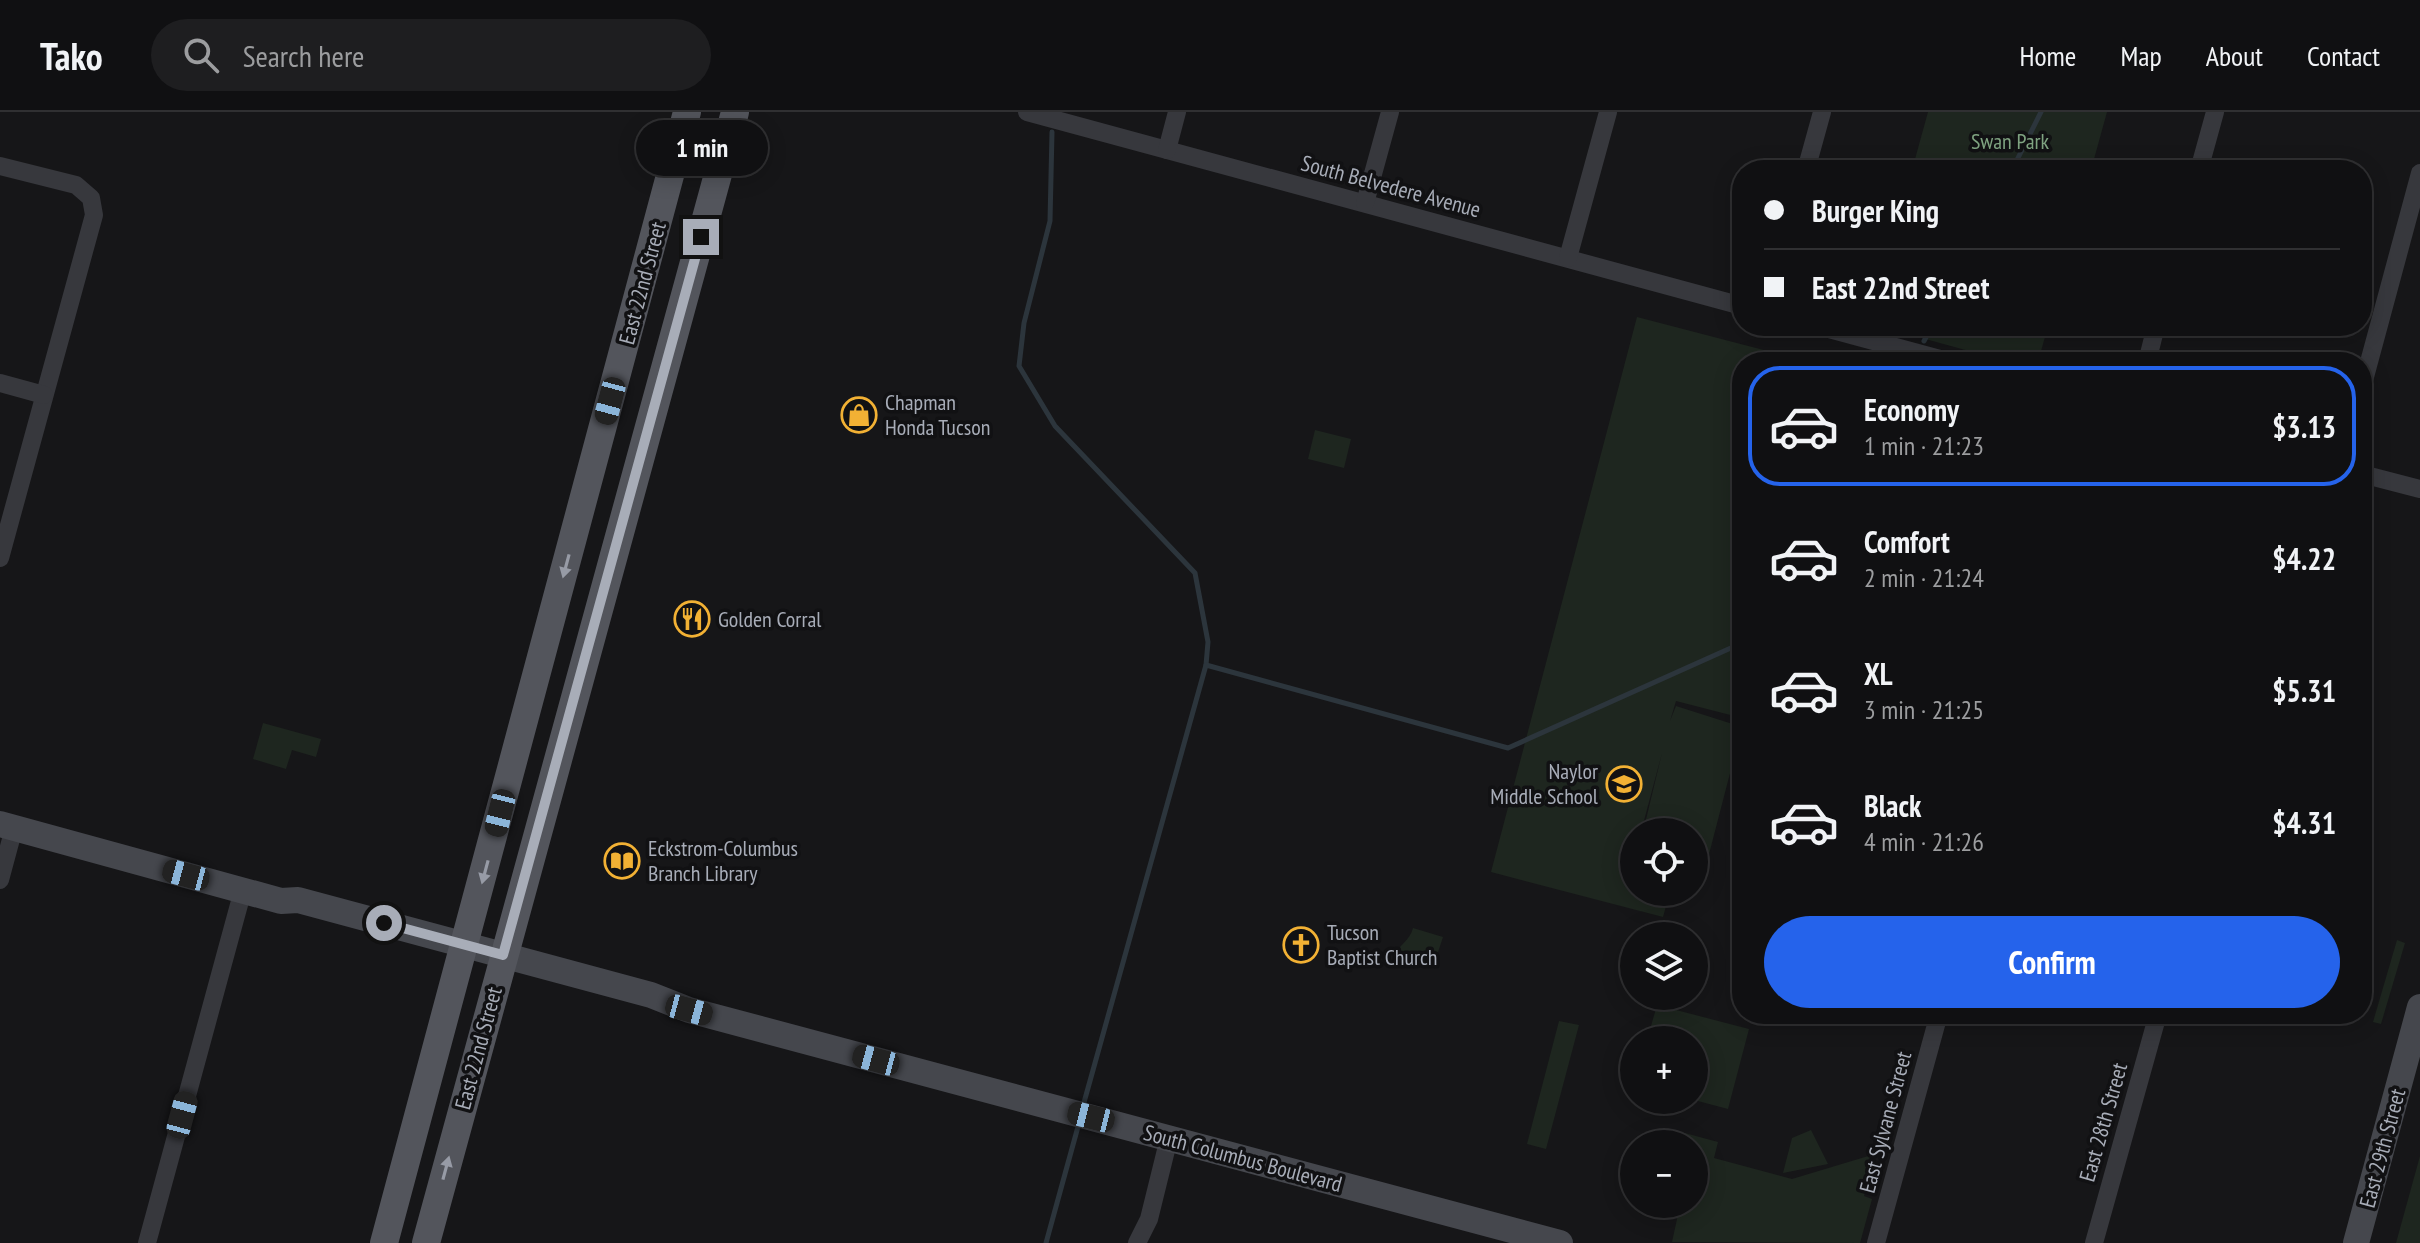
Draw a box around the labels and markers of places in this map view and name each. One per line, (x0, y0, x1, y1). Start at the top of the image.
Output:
place label: Chapman Honda Tucson (885, 388, 990, 441)
shop icon: Chapman Honda Tucson (840, 396, 878, 434)
restaurant icon: Golden Corral (673, 600, 711, 638)
place label: Golden Corral (718, 605, 822, 633)
place label: Naylor Middle School (1490, 757, 1599, 810)
school or university icon: Naylor Middle School (1605, 765, 1643, 803)
place label: Eckstrom-Columbus Branch Library (648, 834, 798, 887)
library icon: Eckstrom-Columbus Branch Library (603, 842, 641, 880)
place label: Tucson Baptist Church (1327, 918, 1438, 971)
church icon: Tucson Baptist Church (1282, 926, 1320, 964)

